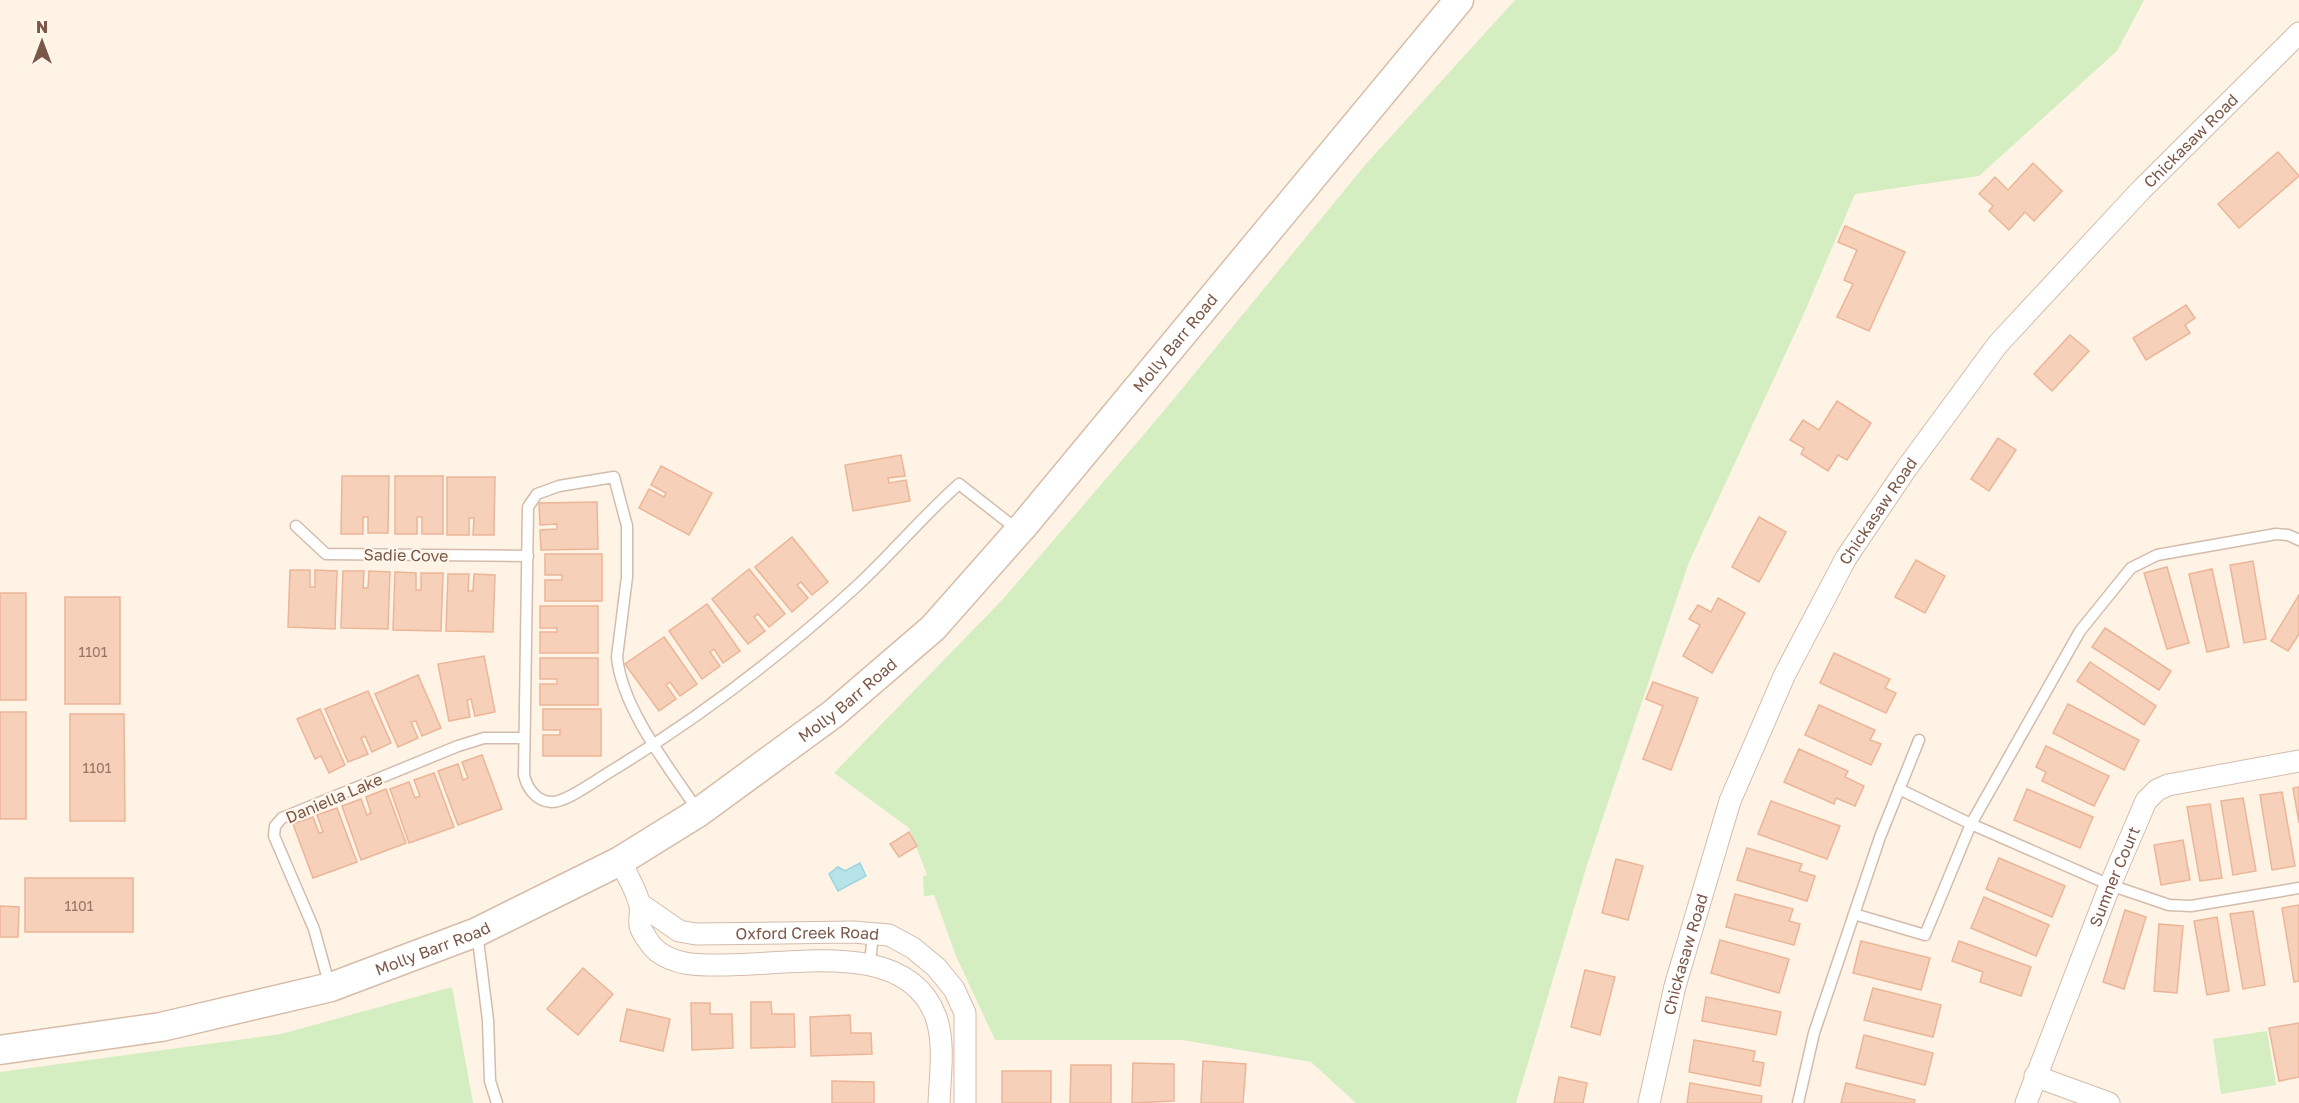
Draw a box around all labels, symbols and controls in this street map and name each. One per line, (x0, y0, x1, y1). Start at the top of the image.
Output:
north arrow (12, 12, 72, 72)
text: N (36, 17, 48, 37)
street label: Chickasaw Road (2139, 89, 2242, 192)
street label: Molly Barr Road (1129, 289, 1222, 396)
street label: Chickasaw Road (1834, 453, 1921, 568)
street label: Sadie Cove (363, 544, 449, 566)
house number: 1101 (78, 643, 108, 660)
street label: Molly Barr Road (794, 654, 901, 746)
house number: 1101 (82, 759, 112, 776)
street label: Daniella Lake (283, 769, 385, 827)
street label: Sumner Court (2085, 823, 2144, 930)
street label: Chickasaw Road (1659, 891, 1712, 1017)
house number: 1101 (64, 897, 94, 914)
street label: Molly Barr Road (372, 917, 494, 980)
street label: Oxford Creek Road (735, 922, 880, 944)

